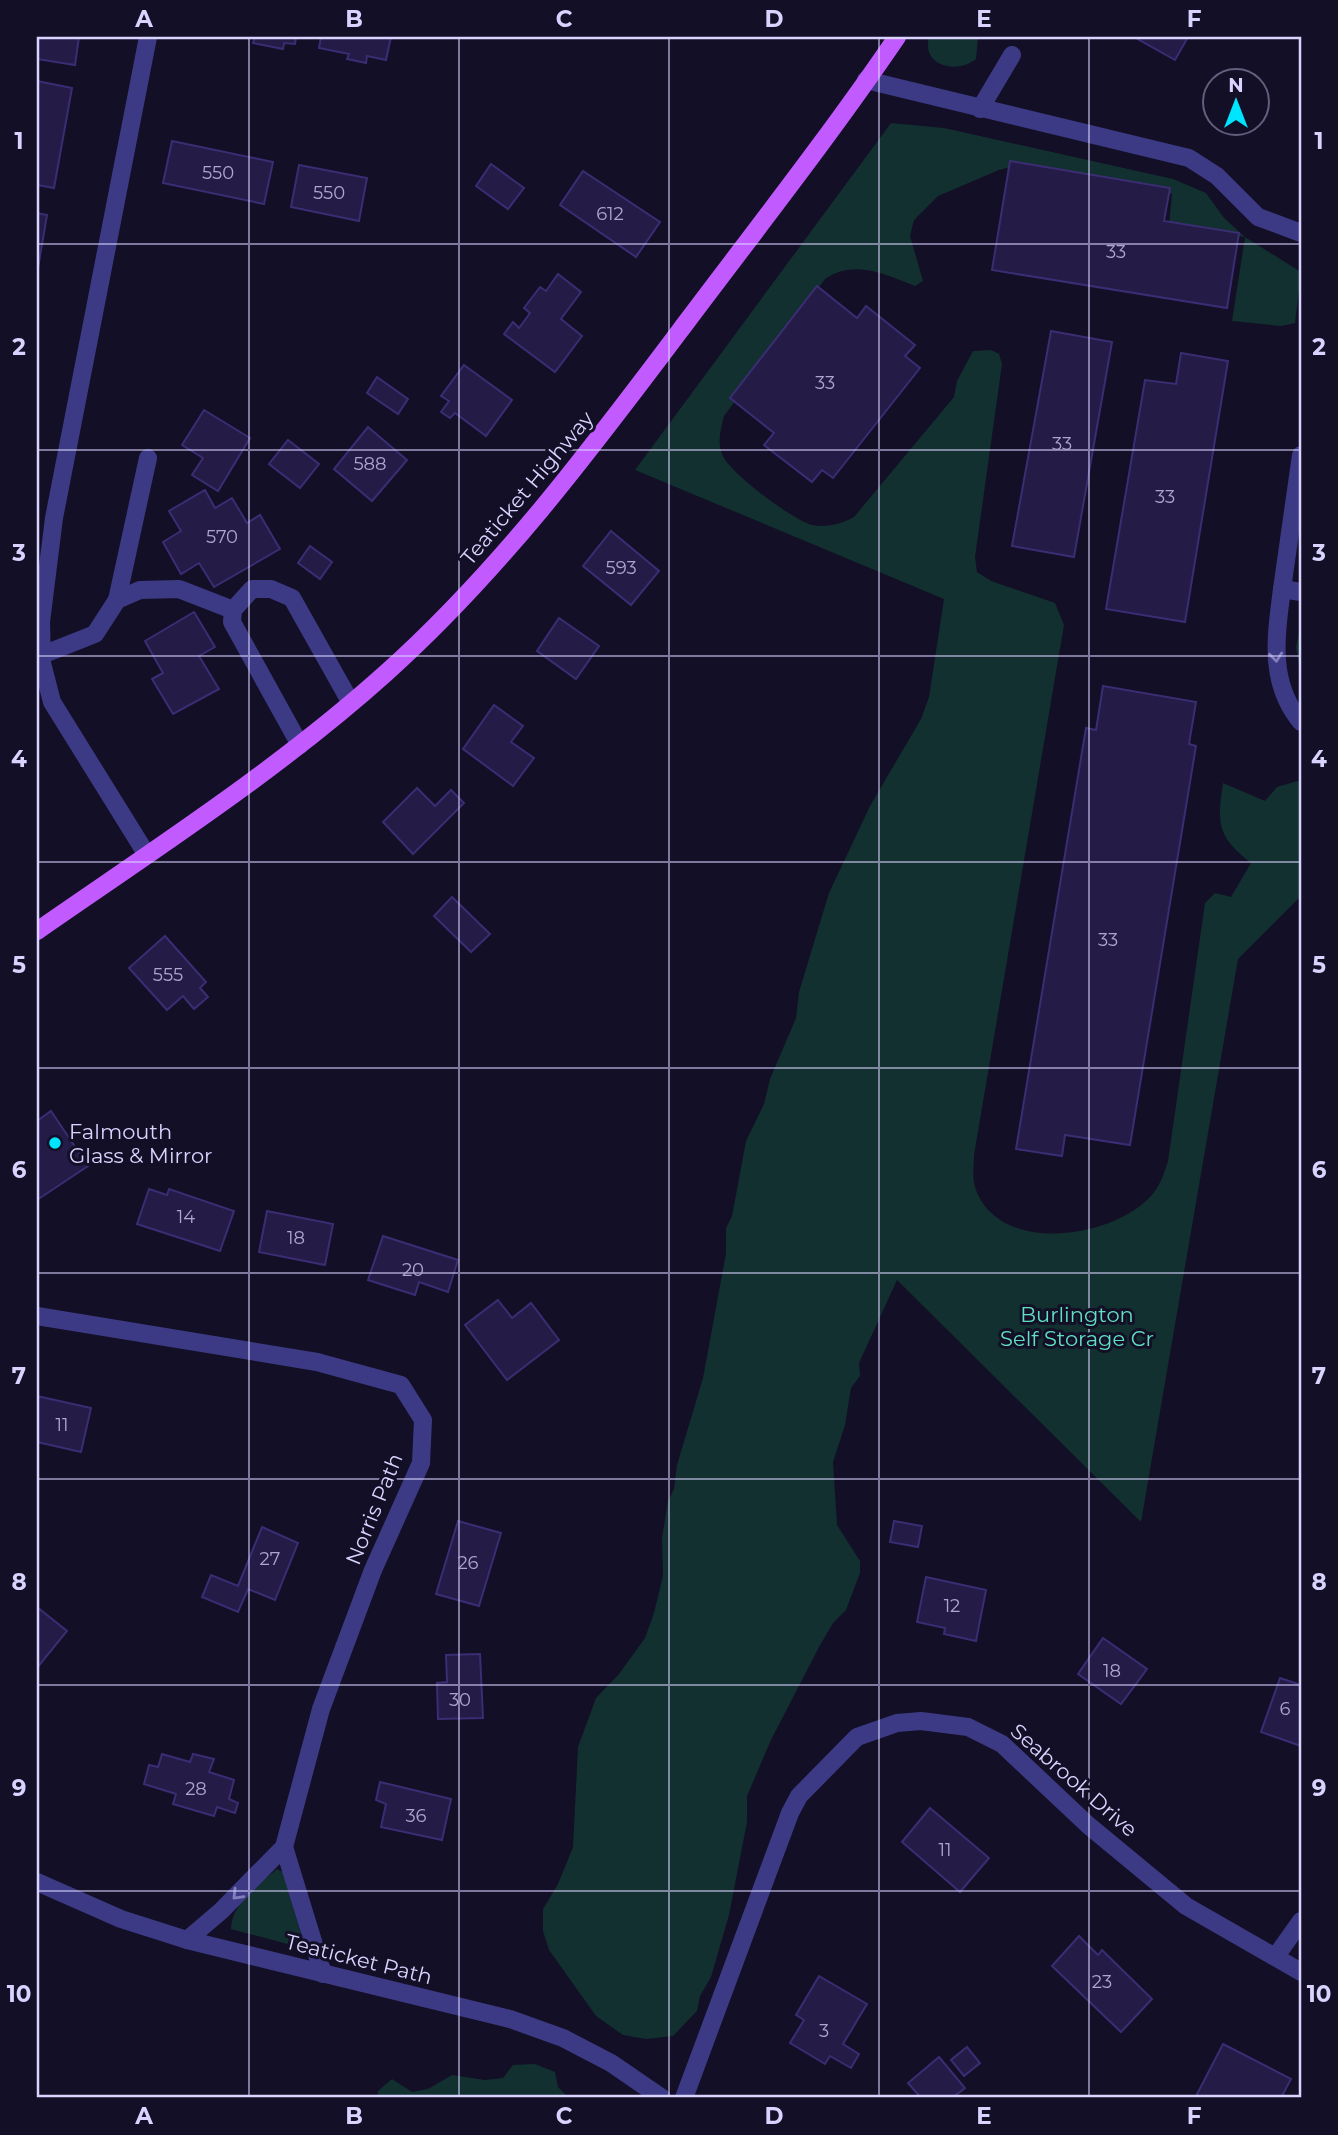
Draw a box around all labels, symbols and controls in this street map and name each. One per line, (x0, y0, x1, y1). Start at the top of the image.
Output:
text: A (134, 5, 153, 33)
text: B (345, 5, 363, 33)
text: C (556, 5, 573, 33)
text: D (765, 5, 784, 33)
text: E (976, 5, 992, 33)
text: F (1187, 5, 1202, 33)
north arrow (1202, 66, 1272, 136)
text: N (1228, 74, 1244, 97)
text: 1 (14, 127, 24, 155)
text: 1 (1314, 127, 1324, 155)
house number: 550 (202, 162, 234, 184)
house number: 550 (313, 182, 345, 204)
house number: 612 (596, 203, 624, 225)
house number: 33 (1106, 241, 1126, 263)
text: 2 (12, 333, 26, 361)
text: 2 (1312, 333, 1326, 361)
house number: 33 (815, 372, 835, 394)
street label: Teaticket Highway (455, 406, 599, 570)
house number: 33 (1052, 433, 1072, 455)
house number: 588 (353, 453, 387, 475)
house number: 33 (1155, 486, 1175, 508)
house number: 570 (206, 526, 238, 548)
text: 3 (11, 539, 26, 567)
text: 3 (1311, 539, 1326, 567)
house number: 593 (605, 557, 637, 579)
one-way arrow (1268, 652, 1283, 663)
text: 4 (11, 745, 27, 773)
text: 4 (1311, 745, 1327, 773)
house number: 33 (1098, 929, 1118, 951)
text: 5 (12, 951, 26, 979)
text: 5 (1312, 951, 1326, 979)
house number: 555 (153, 964, 183, 986)
place label: Falmouth Glass & Mirror (69, 1119, 213, 1168)
marker: Falmouth Glass & Mirror (47, 1135, 63, 1151)
text: 6 (12, 1156, 27, 1184)
text: 6 (1312, 1156, 1327, 1184)
house number: 14 (177, 1206, 195, 1228)
house number: 18 (287, 1227, 305, 1249)
house number: 20 (402, 1259, 424, 1281)
park label: Burlington Self Storage Cr (1000, 1302, 1154, 1351)
text: 7 (12, 1362, 26, 1390)
text: 7 (1312, 1362, 1326, 1390)
house number: 11 (56, 1414, 69, 1436)
street label: Norris Path (340, 1450, 408, 1568)
house number: 27 (260, 1548, 280, 1570)
house number: 26 (457, 1552, 479, 1574)
text: 8 (11, 1568, 27, 1596)
text: 8 (1311, 1568, 1327, 1596)
house number: 12 (944, 1595, 960, 1617)
house number: 18 (1103, 1660, 1121, 1682)
house number: 30 (449, 1689, 471, 1711)
house number: 6 (1280, 1698, 1291, 1720)
street label: Seabrook Drive (1006, 1718, 1142, 1842)
text: 9 (12, 1774, 26, 1802)
text: 9 (1312, 1774, 1326, 1802)
house number: 28 (185, 1778, 207, 1800)
house number: 36 (405, 1805, 427, 1827)
house number: 11 (939, 1839, 952, 1861)
one-way arrow (233, 1887, 246, 1900)
street label: Teaticket Path (283, 1929, 435, 1989)
house number: 23 (1092, 1971, 1112, 1993)
text: 10 (7, 1980, 31, 2008)
text: 10 (1307, 1980, 1331, 2008)
house number: 3 (819, 2020, 829, 2042)
text: A (134, 2102, 153, 2130)
text: B (345, 2102, 363, 2130)
text: C (556, 2102, 573, 2130)
text: D (765, 2102, 784, 2130)
text: E (976, 2102, 992, 2130)
text: F (1187, 2102, 1202, 2130)

